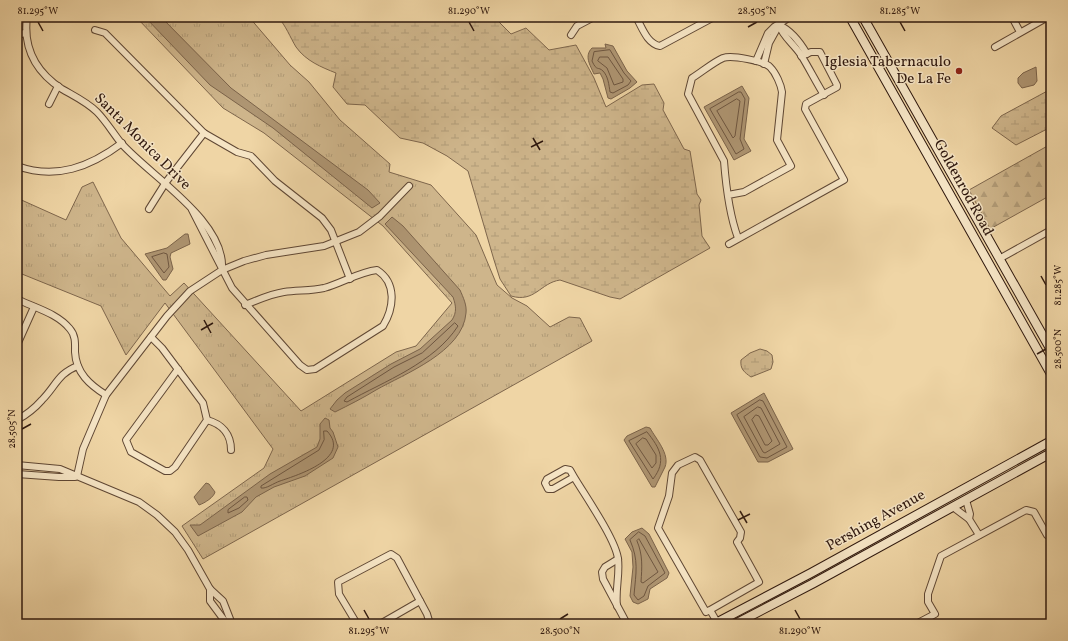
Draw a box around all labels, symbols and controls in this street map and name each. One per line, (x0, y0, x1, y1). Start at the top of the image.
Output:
text: 81.295°W (18, 4, 58, 18)
text: 81.290°W (448, 4, 490, 18)
text: 28.505°N (737, 4, 777, 18)
text: 81.285°W (880, 4, 920, 18)
place label: Iglesia Tabernaculo De La Fe (824, 52, 951, 90)
marker: Iglesia Tabernaculo De La Fe (954, 66, 964, 76)
street label: Santa Monica Drive (89, 89, 195, 195)
street label: Goldenrod Road (928, 136, 998, 240)
text: 81.285°W (1051, 265, 1065, 305)
text: 28.500°N (1051, 328, 1065, 369)
text: 28.505°N (5, 409, 19, 449)
street label: Pershing Avenue (823, 485, 929, 557)
text: 81.295°W (349, 624, 389, 638)
text: 28.500°N (540, 624, 581, 638)
text: 81.290°W (779, 624, 821, 638)

